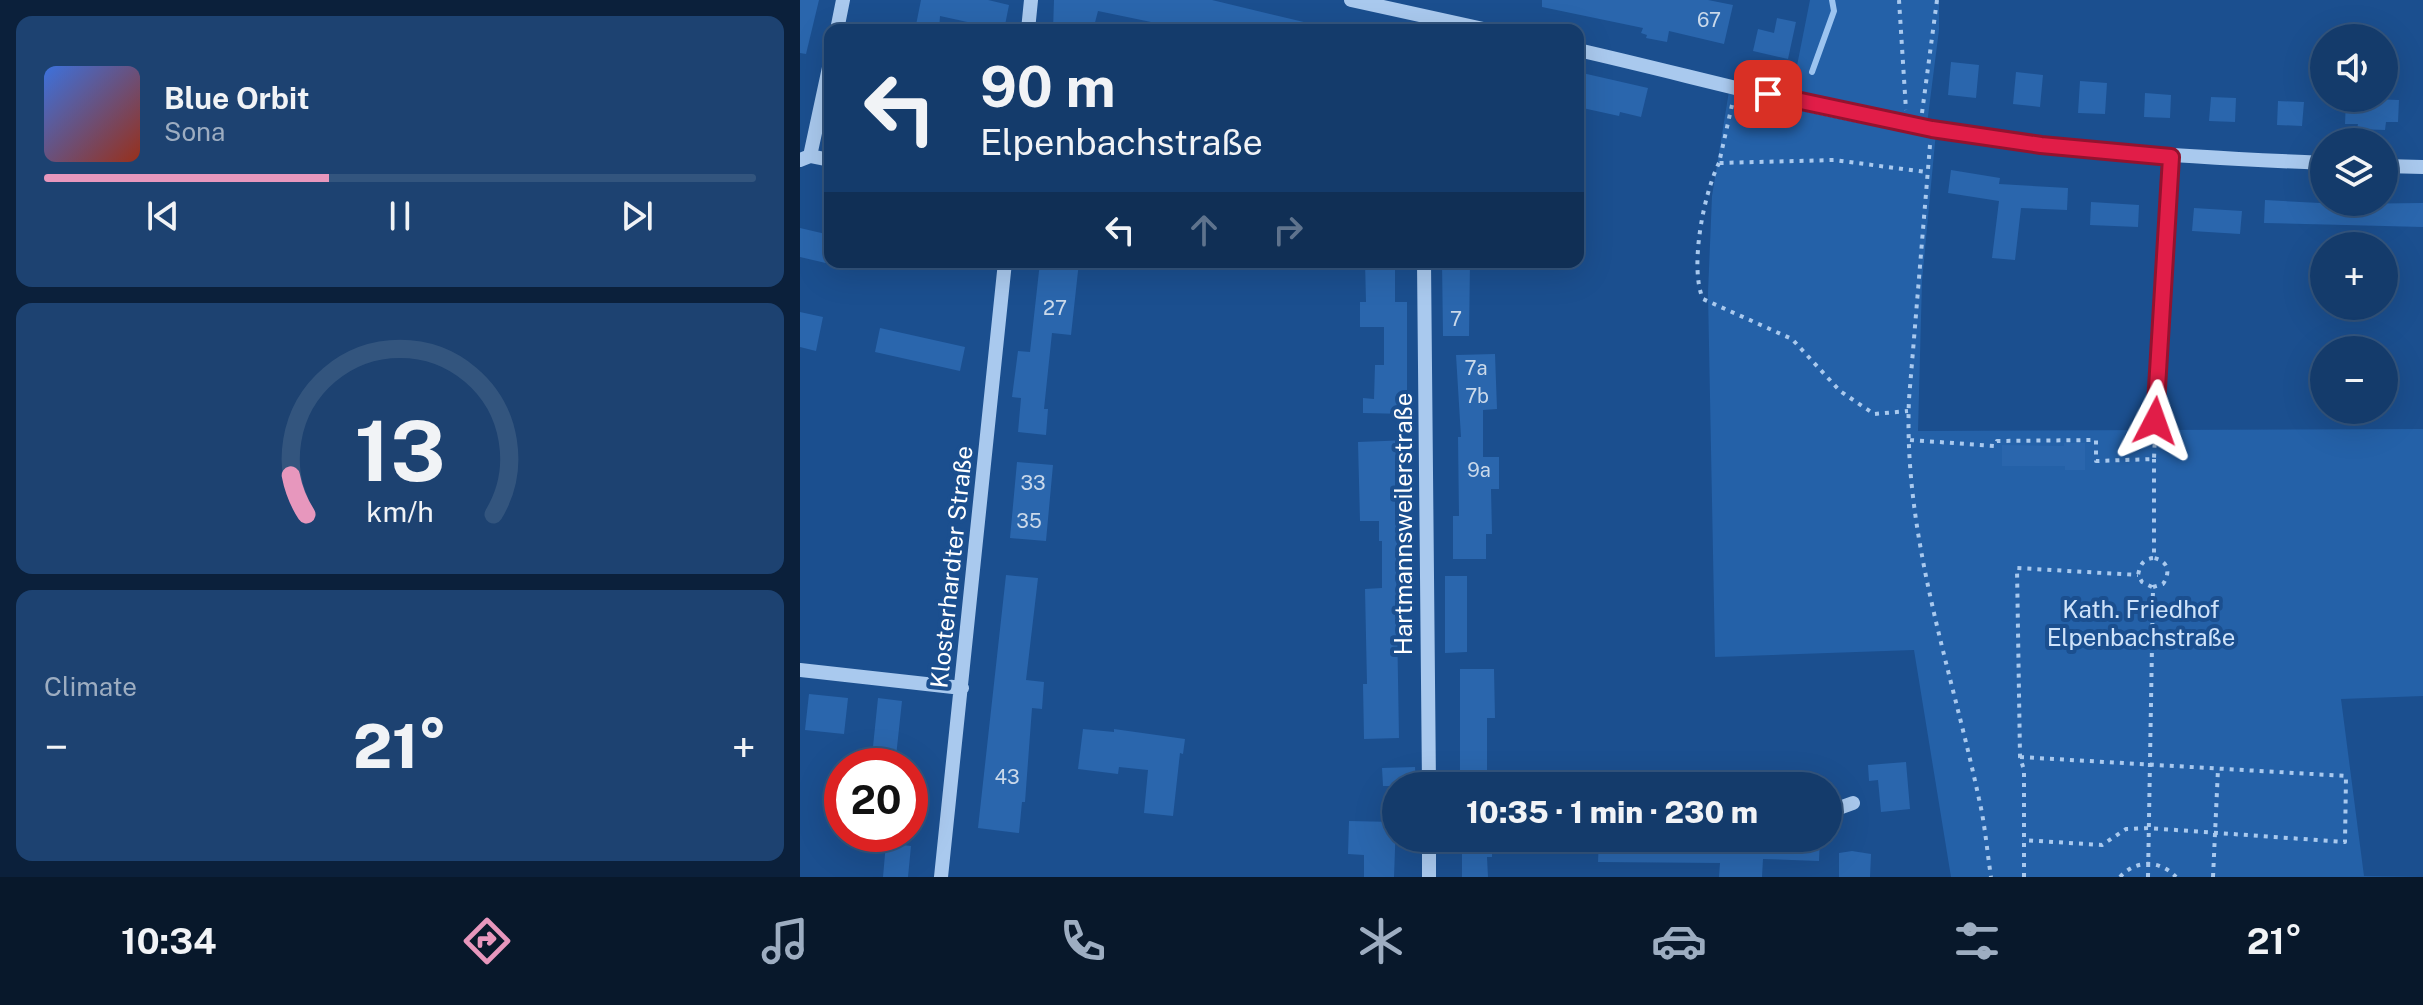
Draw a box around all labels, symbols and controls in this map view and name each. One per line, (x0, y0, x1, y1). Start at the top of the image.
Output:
house number: 67 (1697, 8, 1721, 32)
map controls (2310, 24, 2398, 424)
button: sound (2310, 24, 2398, 112)
text: 90 m (980, 54, 1116, 120)
icon: left (848, 56, 952, 160)
pin (1734, 60, 1802, 128)
icon: arrive (1746, 72, 1790, 116)
text: Blue Orbit (164, 80, 310, 116)
text: Sona (164, 116, 225, 147)
text: Elpenbachstraße (980, 121, 1263, 163)
button: layers (2310, 128, 2398, 216)
icon: previous (141, 194, 185, 238)
icon: pause (378, 194, 422, 238)
icon: next (615, 194, 659, 238)
icon: left (1098, 208, 1142, 252)
icon: ahead (1182, 208, 1226, 252)
icon: right (1266, 208, 1310, 252)
button: + (2310, 232, 2398, 320)
house number: 27 (1043, 296, 1067, 320)
house number: 7 (1450, 307, 1462, 331)
button: − (2310, 336, 2398, 424)
house number: 7a (1464, 356, 1488, 380)
position arrow (2113, 379, 2197, 463)
house number: 7b (1465, 384, 1489, 408)
street label: Hartmannsweilerstraße (1389, 393, 1417, 655)
text: 13 (355, 401, 445, 499)
street label: Klosterhardter Straße (924, 444, 978, 690)
house number: 9a (1467, 458, 1491, 482)
house number: 33 (1020, 471, 1046, 495)
text: km/h (366, 495, 434, 528)
house number: 35 (1016, 509, 1042, 533)
park label: Kath. Friedhof Elpenbachstraße (2047, 595, 2235, 651)
text: Climate (44, 671, 137, 702)
text: 21° (353, 711, 447, 782)
text: − (44, 721, 68, 773)
text: + (732, 721, 756, 773)
speed limit sign: 20 (824, 748, 928, 852)
house number: 43 (994, 765, 1020, 789)
text: 10:35 · 1 min · 230 m (1466, 794, 1758, 830)
icon: directions (459, 913, 515, 969)
icon: music (757, 913, 813, 969)
icon: phone (1055, 913, 1111, 969)
icon: climate (1353, 913, 1409, 969)
icon: car (1651, 913, 1707, 969)
icon: filters (1949, 913, 2005, 969)
text: 10:34 (121, 920, 217, 962)
text: 21° (2247, 920, 2302, 962)

